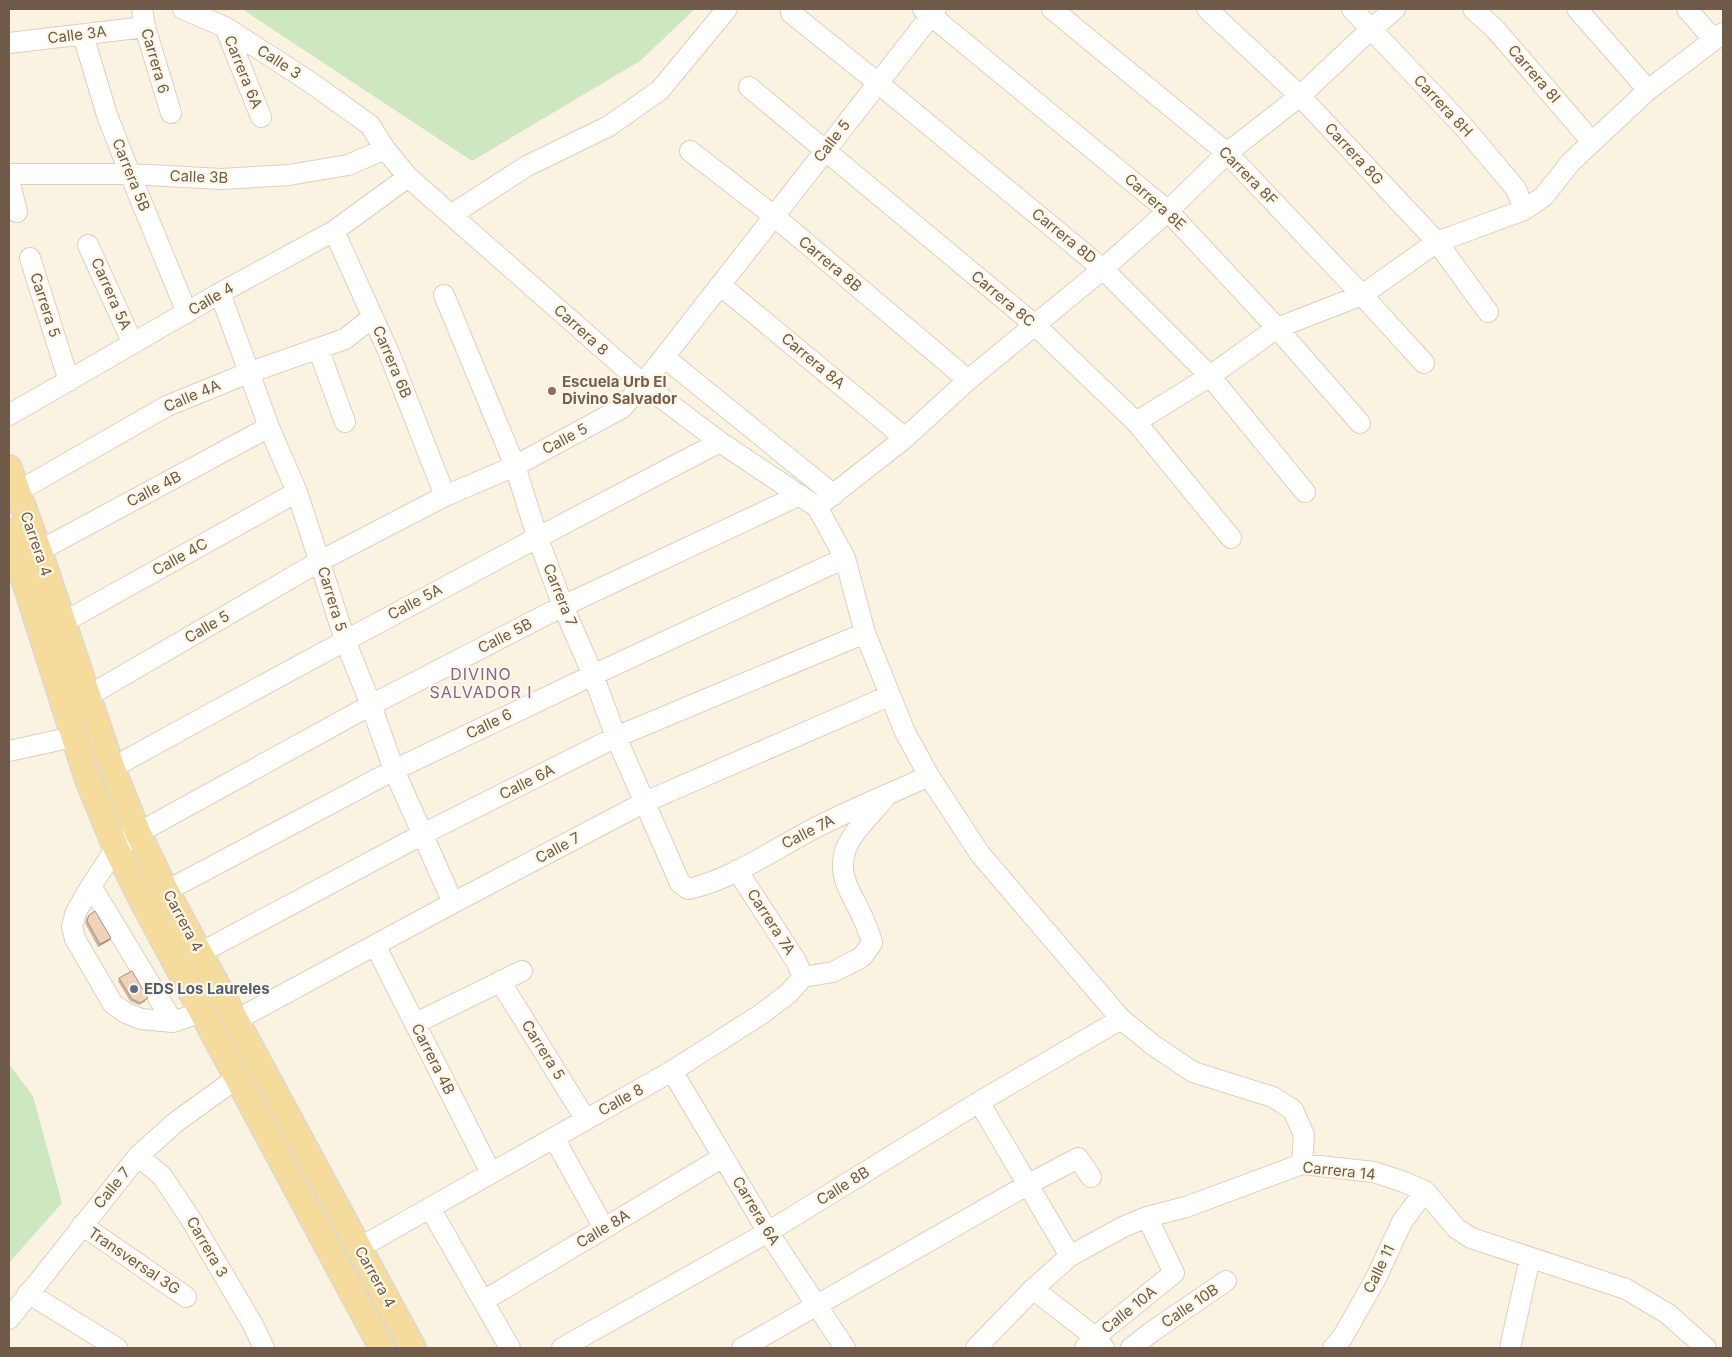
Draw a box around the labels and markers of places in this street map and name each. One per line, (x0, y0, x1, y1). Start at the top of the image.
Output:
place label: Escuela Urb El Divino Salvador (562, 372, 677, 408)
marker: Escuela Urb El Divino Salvador (546, 385, 558, 397)
place label: EDS Los Laureles (144, 979, 270, 998)
marker: EDS Los Laureles (128, 983, 140, 995)

